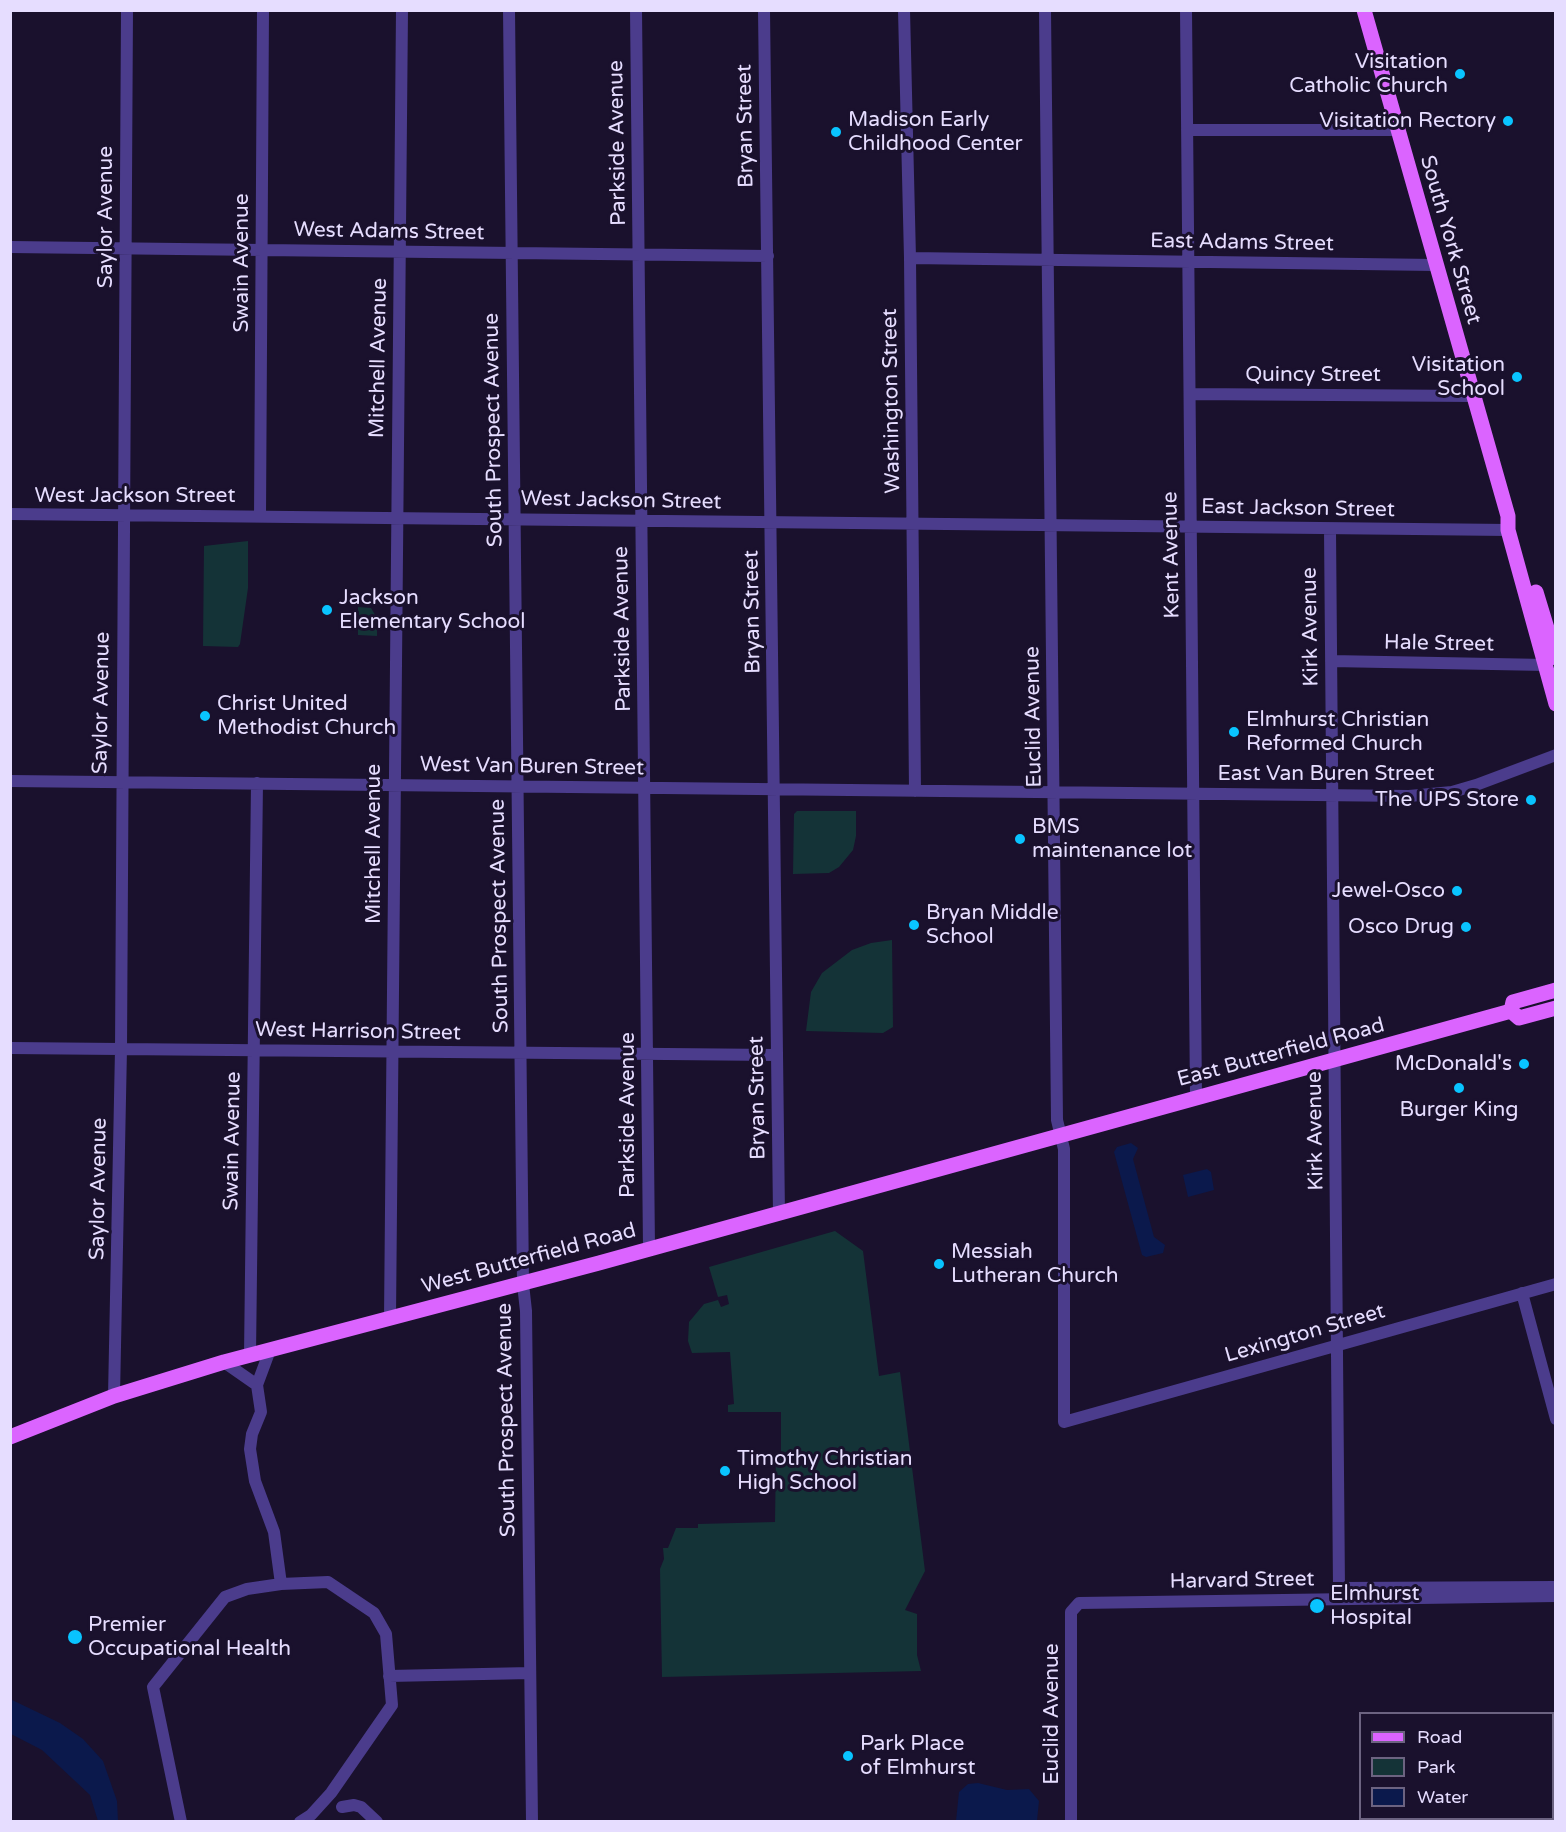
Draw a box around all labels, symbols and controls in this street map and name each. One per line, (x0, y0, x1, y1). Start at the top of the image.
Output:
place label: Visitation Catholic Church (1289, 49, 1448, 99)
street label: Parkside Avenue (604, 60, 632, 226)
street label: Bryan Street (732, 64, 760, 188)
marker: Visitation Catholic Church (1453, 67, 1467, 81)
place label: Madison Early Childhood Center (848, 107, 1023, 157)
place label: Visitation Rectory (1319, 108, 1496, 134)
marker: Visitation Rectory (1501, 114, 1515, 128)
marker: Madison Early Childhood Center (829, 125, 843, 139)
street label: Saylor Avenue (93, 146, 119, 288)
street label: South York Street (1414, 153, 1486, 327)
street label: Swain Avenue (229, 193, 255, 333)
street label: West Adams Street (293, 218, 485, 246)
street label: East Adams Street (1150, 229, 1334, 257)
street label: Mitchell Avenue (365, 278, 393, 438)
street label: Washington Street (878, 308, 906, 494)
street label: South Prospect Avenue (479, 313, 509, 547)
place label: Visitation School (1412, 352, 1505, 402)
street label: Quincy Street (1245, 362, 1381, 388)
marker: Visitation School (1510, 370, 1524, 384)
street label: West Jackson Street (35, 483, 235, 509)
street label: West Jackson Street (520, 487, 722, 515)
street label: Kent Avenue (1158, 491, 1186, 619)
street label: East Jackson Street (1201, 495, 1395, 523)
street label: Parkside Avenue (609, 546, 637, 712)
street label: Bryan Street (739, 550, 767, 674)
street label: Kirk Avenue (1297, 567, 1325, 687)
place label: Jackson Elementary School (339, 585, 526, 635)
marker: Jackson Elementary School (320, 603, 334, 617)
street label: Hale Street (1384, 630, 1494, 658)
street label: Saylor Avenue (88, 632, 116, 774)
street label: Euclid Avenue (1020, 646, 1048, 788)
place label: Christ United Methodist Church (217, 691, 396, 741)
place label: Elmhurst Christian Reformed Church (1246, 707, 1429, 757)
marker: Christ United Methodist Church (198, 709, 212, 723)
marker: Elmhurst Christian Reformed Church (1227, 725, 1241, 739)
street label: West Van Buren Street (420, 752, 644, 782)
street label: East Van Buren Street (1217, 761, 1435, 787)
street label: Mitchell Avenue (361, 764, 387, 924)
place label: The UPS Store (1375, 787, 1519, 813)
marker: The UPS Store (1524, 793, 1538, 807)
street label: South Prospect Avenue (485, 799, 515, 1033)
place label: BMS maintenance lot (1032, 814, 1192, 864)
marker: BMS maintenance lot (1013, 832, 1027, 846)
place label: Jewel-Osco (1332, 878, 1445, 904)
marker: Jewel-Osco (1450, 884, 1464, 898)
place label: Bryan Middle School (926, 900, 1059, 950)
place label: Osco Drug (1348, 914, 1454, 940)
marker: Bryan Middle School (907, 918, 921, 932)
marker: Osco Drug (1459, 920, 1473, 934)
street label: East Butterfield Road (1175, 1013, 1387, 1093)
street label: West Harrison Street (255, 1018, 461, 1046)
street label: Parkside Avenue (615, 1032, 641, 1198)
street label: Bryan Street (744, 1036, 772, 1160)
place label: McDonald's (1395, 1051, 1512, 1077)
marker: McDonald's (1517, 1057, 1531, 1071)
street label: Swain Avenue (219, 1071, 247, 1211)
street label: Kirk Avenue (1302, 1071, 1330, 1191)
marker: Burger King (1452, 1081, 1466, 1095)
place label: Burger King (1400, 1097, 1518, 1123)
street label: Saylor Avenue (85, 1118, 113, 1260)
street label: West Butterfield Road (419, 1218, 639, 1300)
place label: Messiah Lutheran Church (951, 1239, 1118, 1289)
marker: Messiah Lutheran Church (932, 1257, 946, 1271)
street label: Lexington Street (1222, 1299, 1388, 1369)
street label: South Prospect Avenue (492, 1303, 522, 1537)
place label: Timothy Christian High School (737, 1446, 913, 1496)
marker: Timothy Christian High School (718, 1464, 732, 1478)
street label: Harvard Street (1169, 1567, 1315, 1595)
place label: Elmhurst Hospital (1330, 1581, 1419, 1631)
marker: Elmhurst Hospital (1308, 1597, 1326, 1615)
place label: Premier Occupational Health (88, 1612, 291, 1662)
marker: Premier Occupational Health (66, 1628, 84, 1646)
street label: Euclid Avenue (1039, 1643, 1065, 1785)
legend (1359, 1712, 1554, 1820)
text: Road (1417, 1726, 1462, 1748)
place label: Park Place of Elmhurst (860, 1731, 976, 1781)
marker: Park Place of Elmhurst (841, 1749, 855, 1763)
text: Park (1417, 1756, 1455, 1778)
text: Water (1417, 1786, 1468, 1808)

